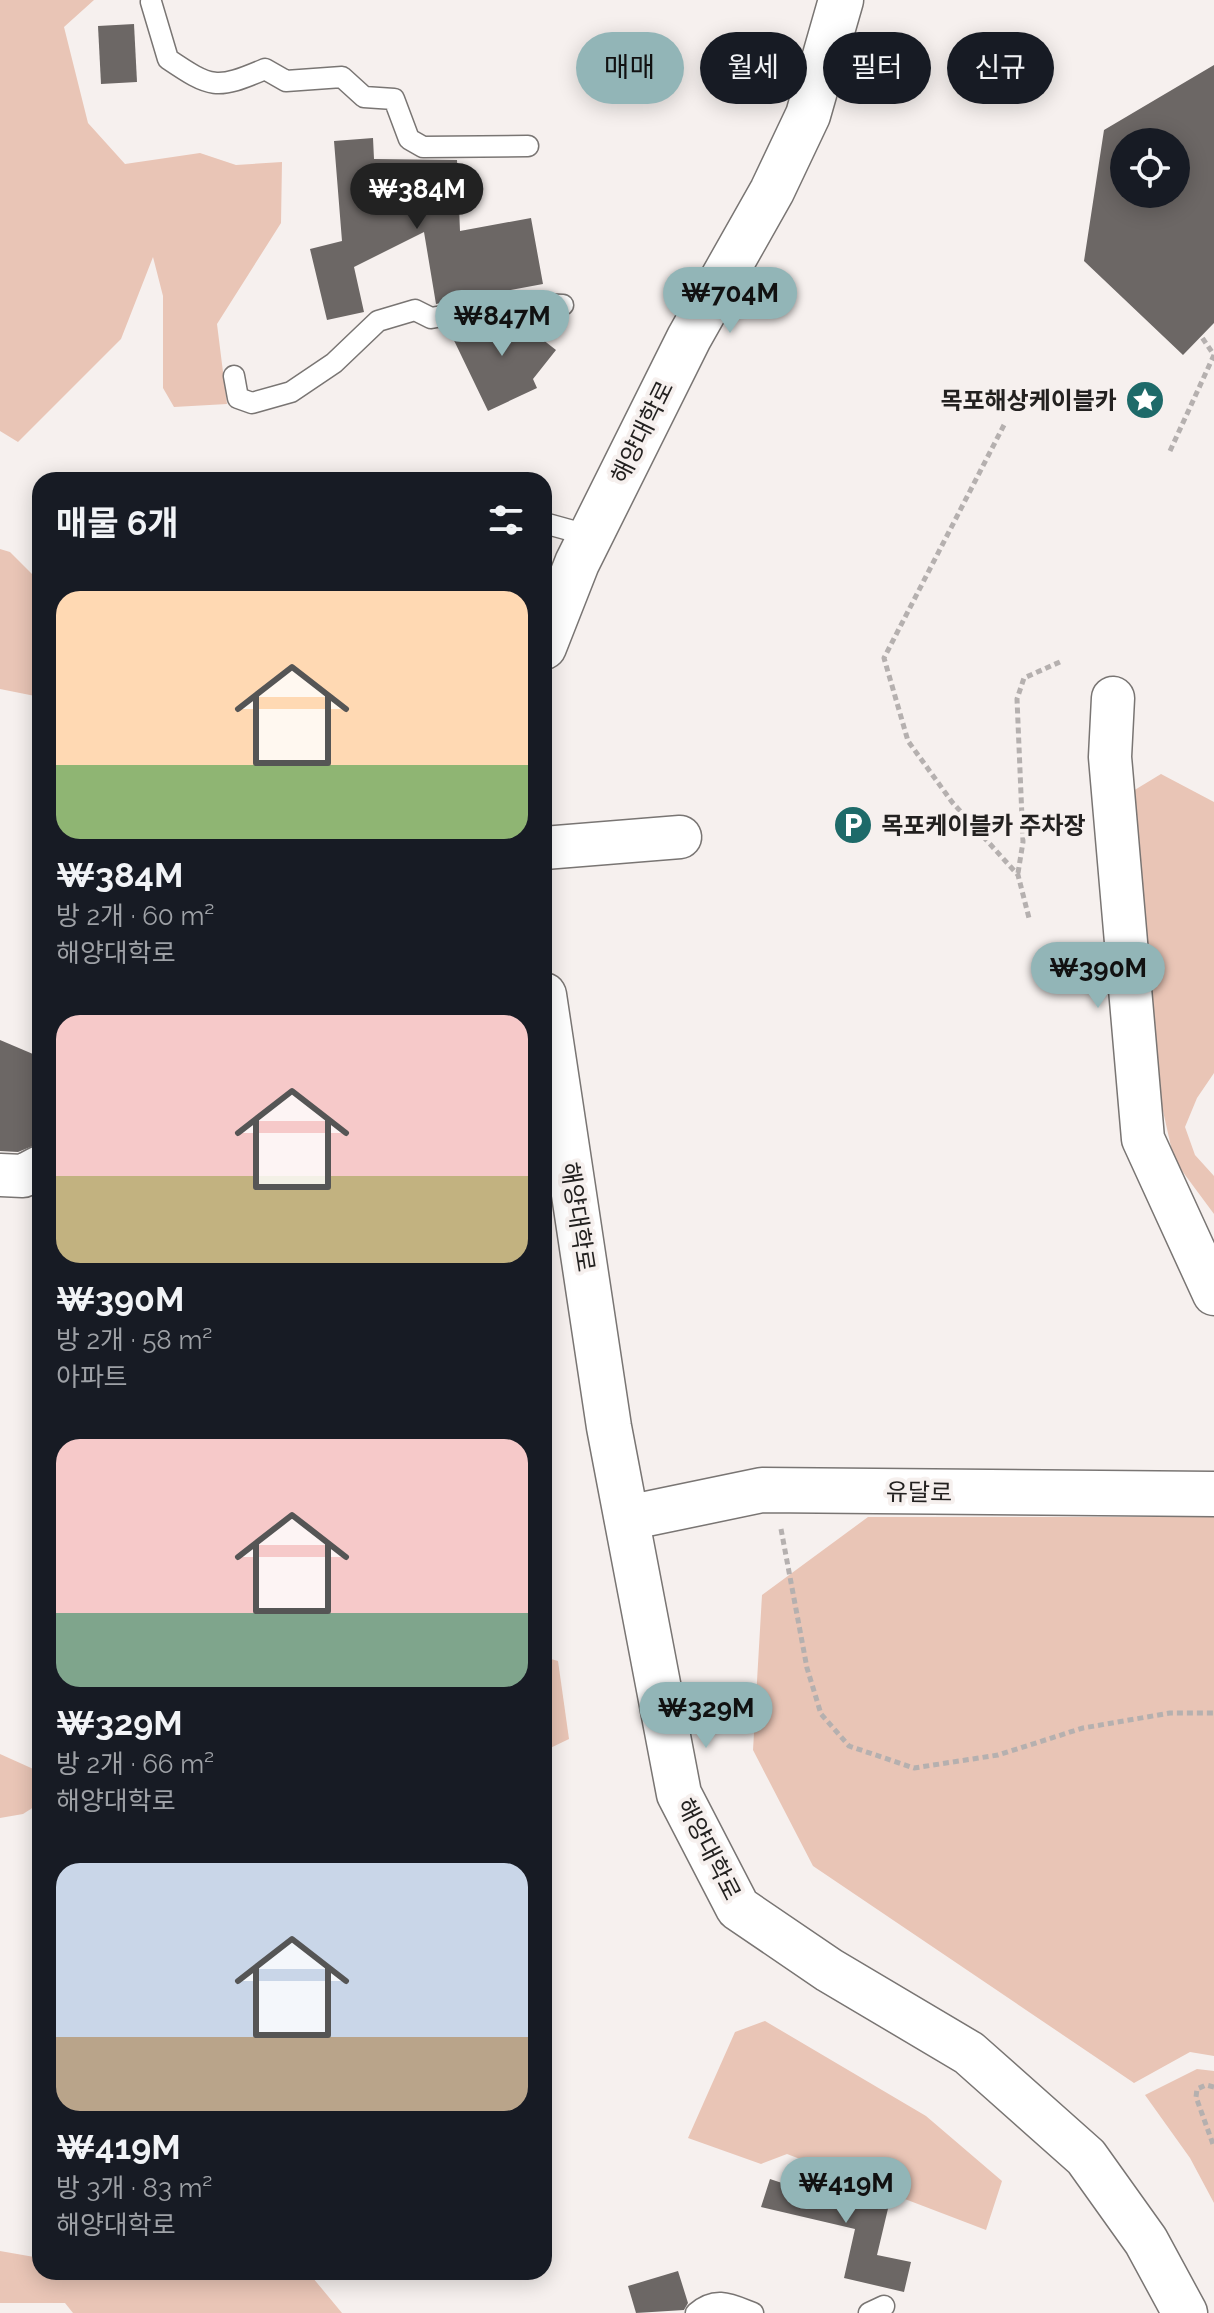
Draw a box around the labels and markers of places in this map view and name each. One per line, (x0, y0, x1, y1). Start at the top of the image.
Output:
pin: ₩384M (361, 163, 473, 231)
pin: ₩704M (674, 267, 786, 335)
pin: ₩847M (446, 290, 558, 358)
place icon: 목포해상케이블카 (1124, 379, 1166, 421)
place label: 목포해상케이블카 (940, 386, 1117, 415)
parking icon: 목포케이블카 주차장 (832, 804, 874, 846)
place label: 목포케이블카 주차장 (881, 811, 1085, 840)
pin: ₩390M (1042, 942, 1154, 1010)
pin: ₩329M (650, 1682, 762, 1750)
pin: ₩419M (790, 2157, 902, 2225)

